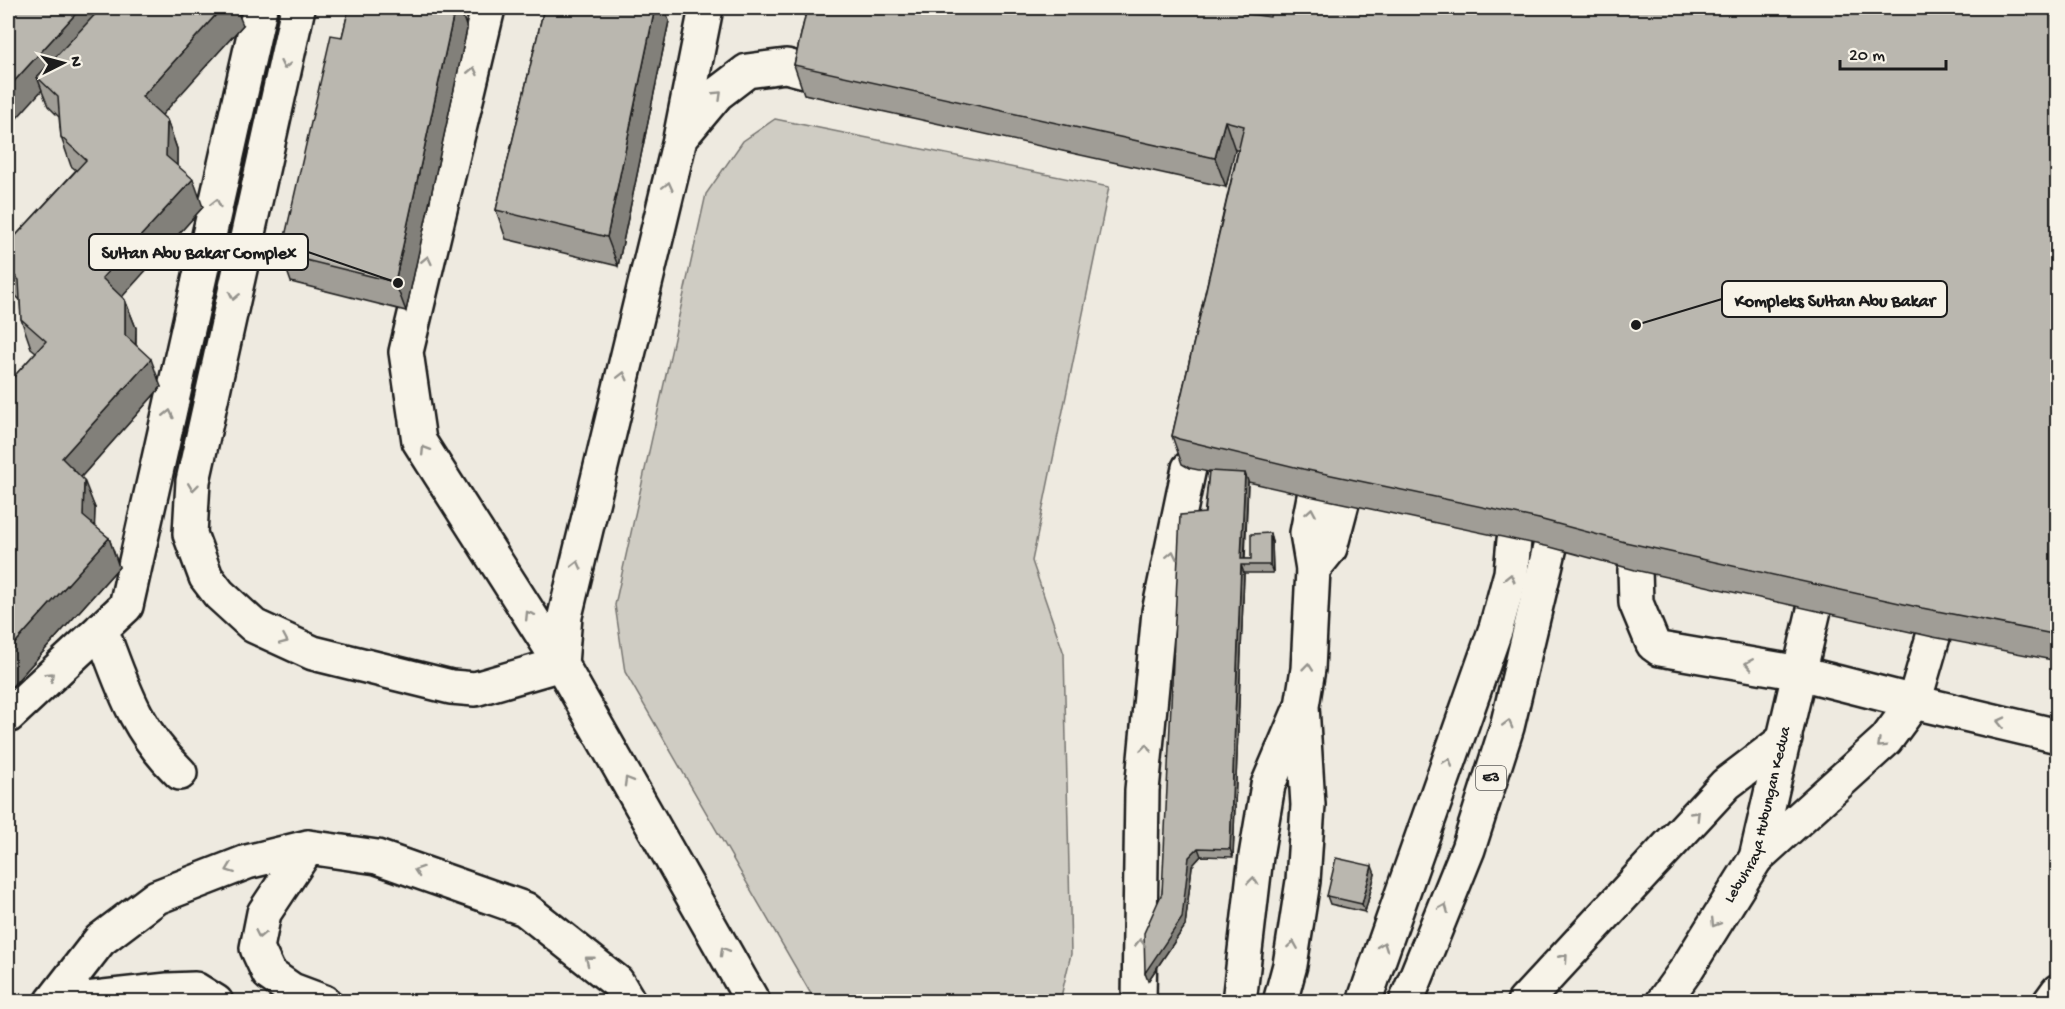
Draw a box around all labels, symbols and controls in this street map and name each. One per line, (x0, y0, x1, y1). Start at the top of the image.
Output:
north arrow (33, 33, 93, 93)
scale bar (1840, 33, 1946, 71)
text: 20 m (1849, 46, 1885, 67)
text: N (64, 56, 84, 69)
one-way arrow (279, 59, 292, 69)
one-way arrow (465, 66, 478, 76)
one-way arrow (711, 91, 722, 102)
one-way arrow (661, 181, 674, 191)
one-way arrow (209, 199, 222, 209)
callout: Sultan Abu Bakar Complex (89, 234, 308, 270)
text: Sultan Abu Bakar Complex (101, 244, 297, 265)
one-way arrow (420, 256, 433, 266)
callout: Kompleks Sultan Abu Bakar (1722, 281, 1947, 317)
one-way arrow (228, 291, 241, 301)
text: Kompleks Sultan Abu Bakar (1734, 292, 1938, 313)
one-way arrow (615, 371, 628, 381)
one-way arrow (162, 409, 175, 419)
one-way arrow (421, 446, 432, 457)
one-way arrow (187, 482, 200, 491)
one-way arrow (1304, 508, 1317, 518)
one-way arrow (1164, 551, 1177, 561)
one-way arrow (570, 561, 583, 571)
one-way arrow (1502, 573, 1515, 583)
one-way arrow (525, 611, 537, 621)
one-way arrow (277, 633, 288, 645)
one-way arrow (1745, 659, 1754, 671)
one-way arrow (1301, 663, 1313, 672)
one-way arrow (44, 672, 54, 683)
one-way arrow (1996, 717, 2006, 730)
one-way arrow (1500, 719, 1513, 729)
street label: Lebuhraya Hubungan Kedua (1721, 724, 1796, 907)
one-way arrow (1878, 737, 1888, 748)
one-way arrow (1139, 744, 1152, 753)
one-way arrow (1441, 758, 1454, 768)
road number: E3 (1476, 766, 1506, 790)
one-way arrow (624, 777, 635, 787)
one-way arrow (1689, 811, 1700, 822)
one-way arrow (225, 861, 235, 874)
one-way arrow (413, 866, 424, 879)
one-way arrow (1246, 876, 1259, 885)
one-way arrow (1437, 904, 1449, 915)
one-way arrow (1711, 917, 1723, 927)
one-way arrow (254, 929, 267, 939)
one-way arrow (1134, 939, 1146, 948)
one-way arrow (1286, 940, 1299, 950)
one-way arrow (1376, 941, 1389, 952)
one-way arrow (720, 947, 732, 957)
one-way arrow (1557, 955, 1568, 965)
one-way arrow (585, 956, 596, 967)

